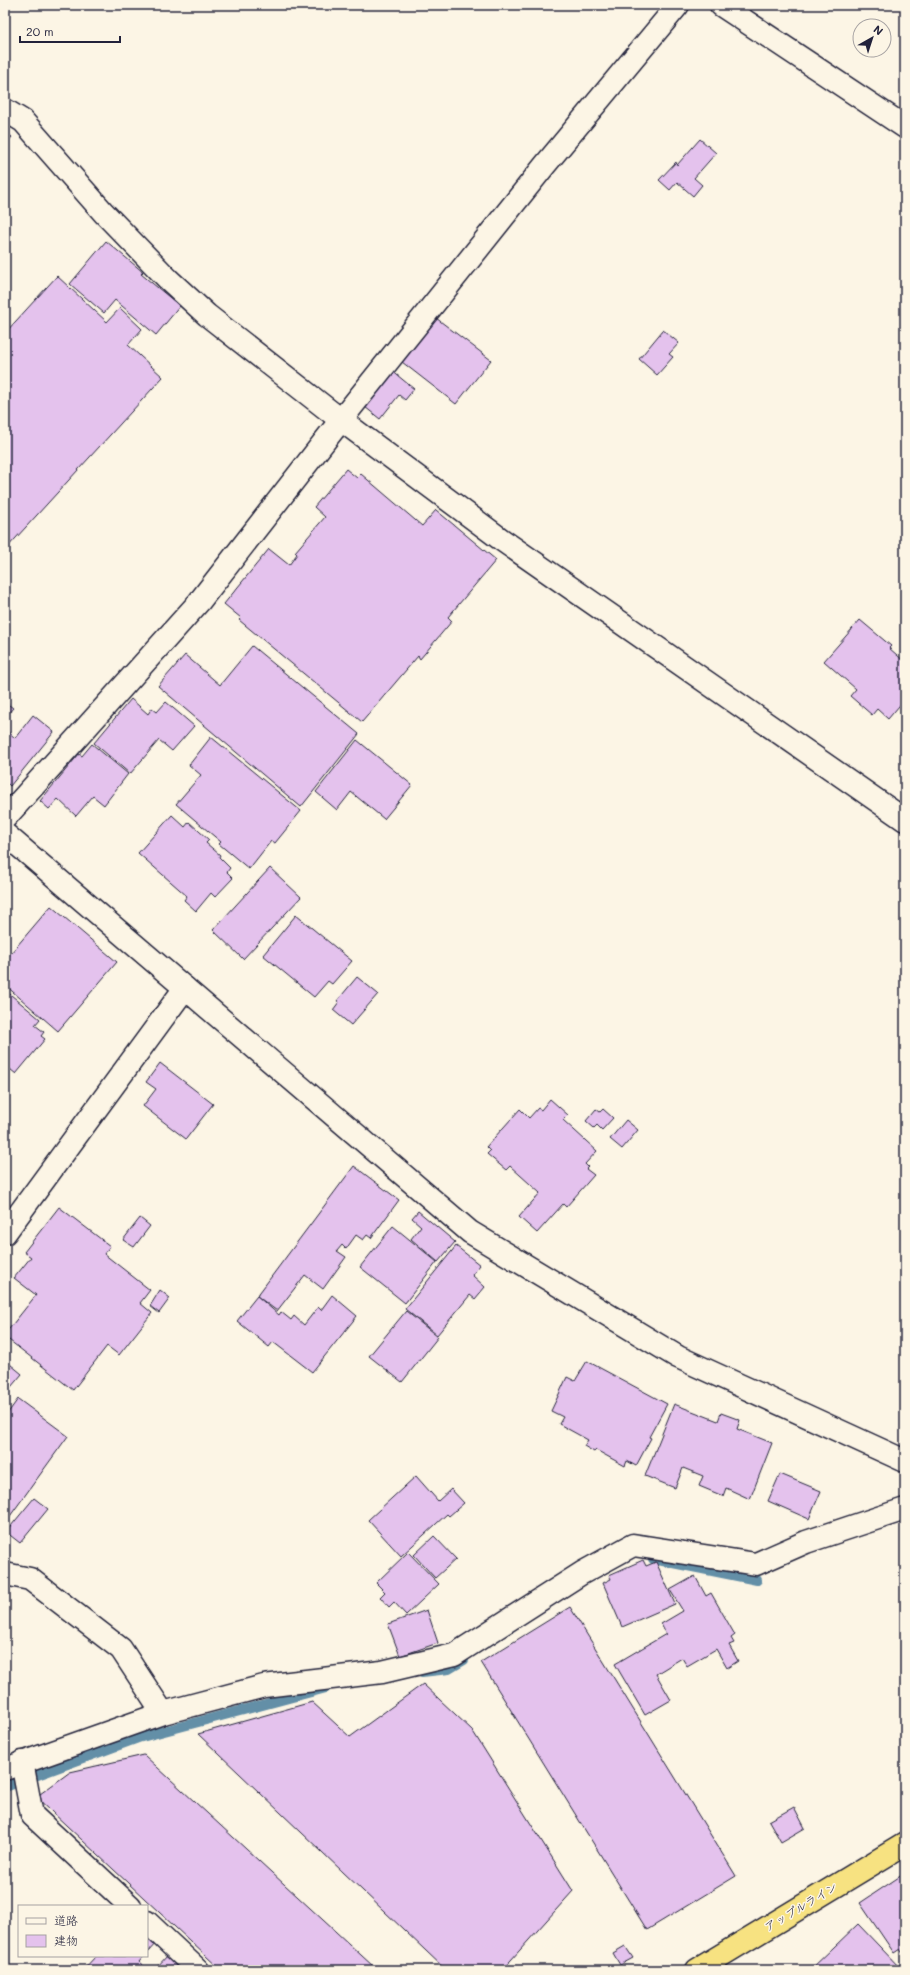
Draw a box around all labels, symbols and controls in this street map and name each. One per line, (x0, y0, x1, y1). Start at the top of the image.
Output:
scale bar (20, 18, 120, 44)
north arrow (852, 18, 892, 58)
text: N (871, 21, 887, 38)
text: 20 m (26, 23, 54, 39)
street label: アップルライン (761, 1878, 840, 1934)
legend (18, 1905, 148, 1957)
text: 道路 (54, 1912, 78, 1928)
text: 建物 (54, 1932, 78, 1948)

